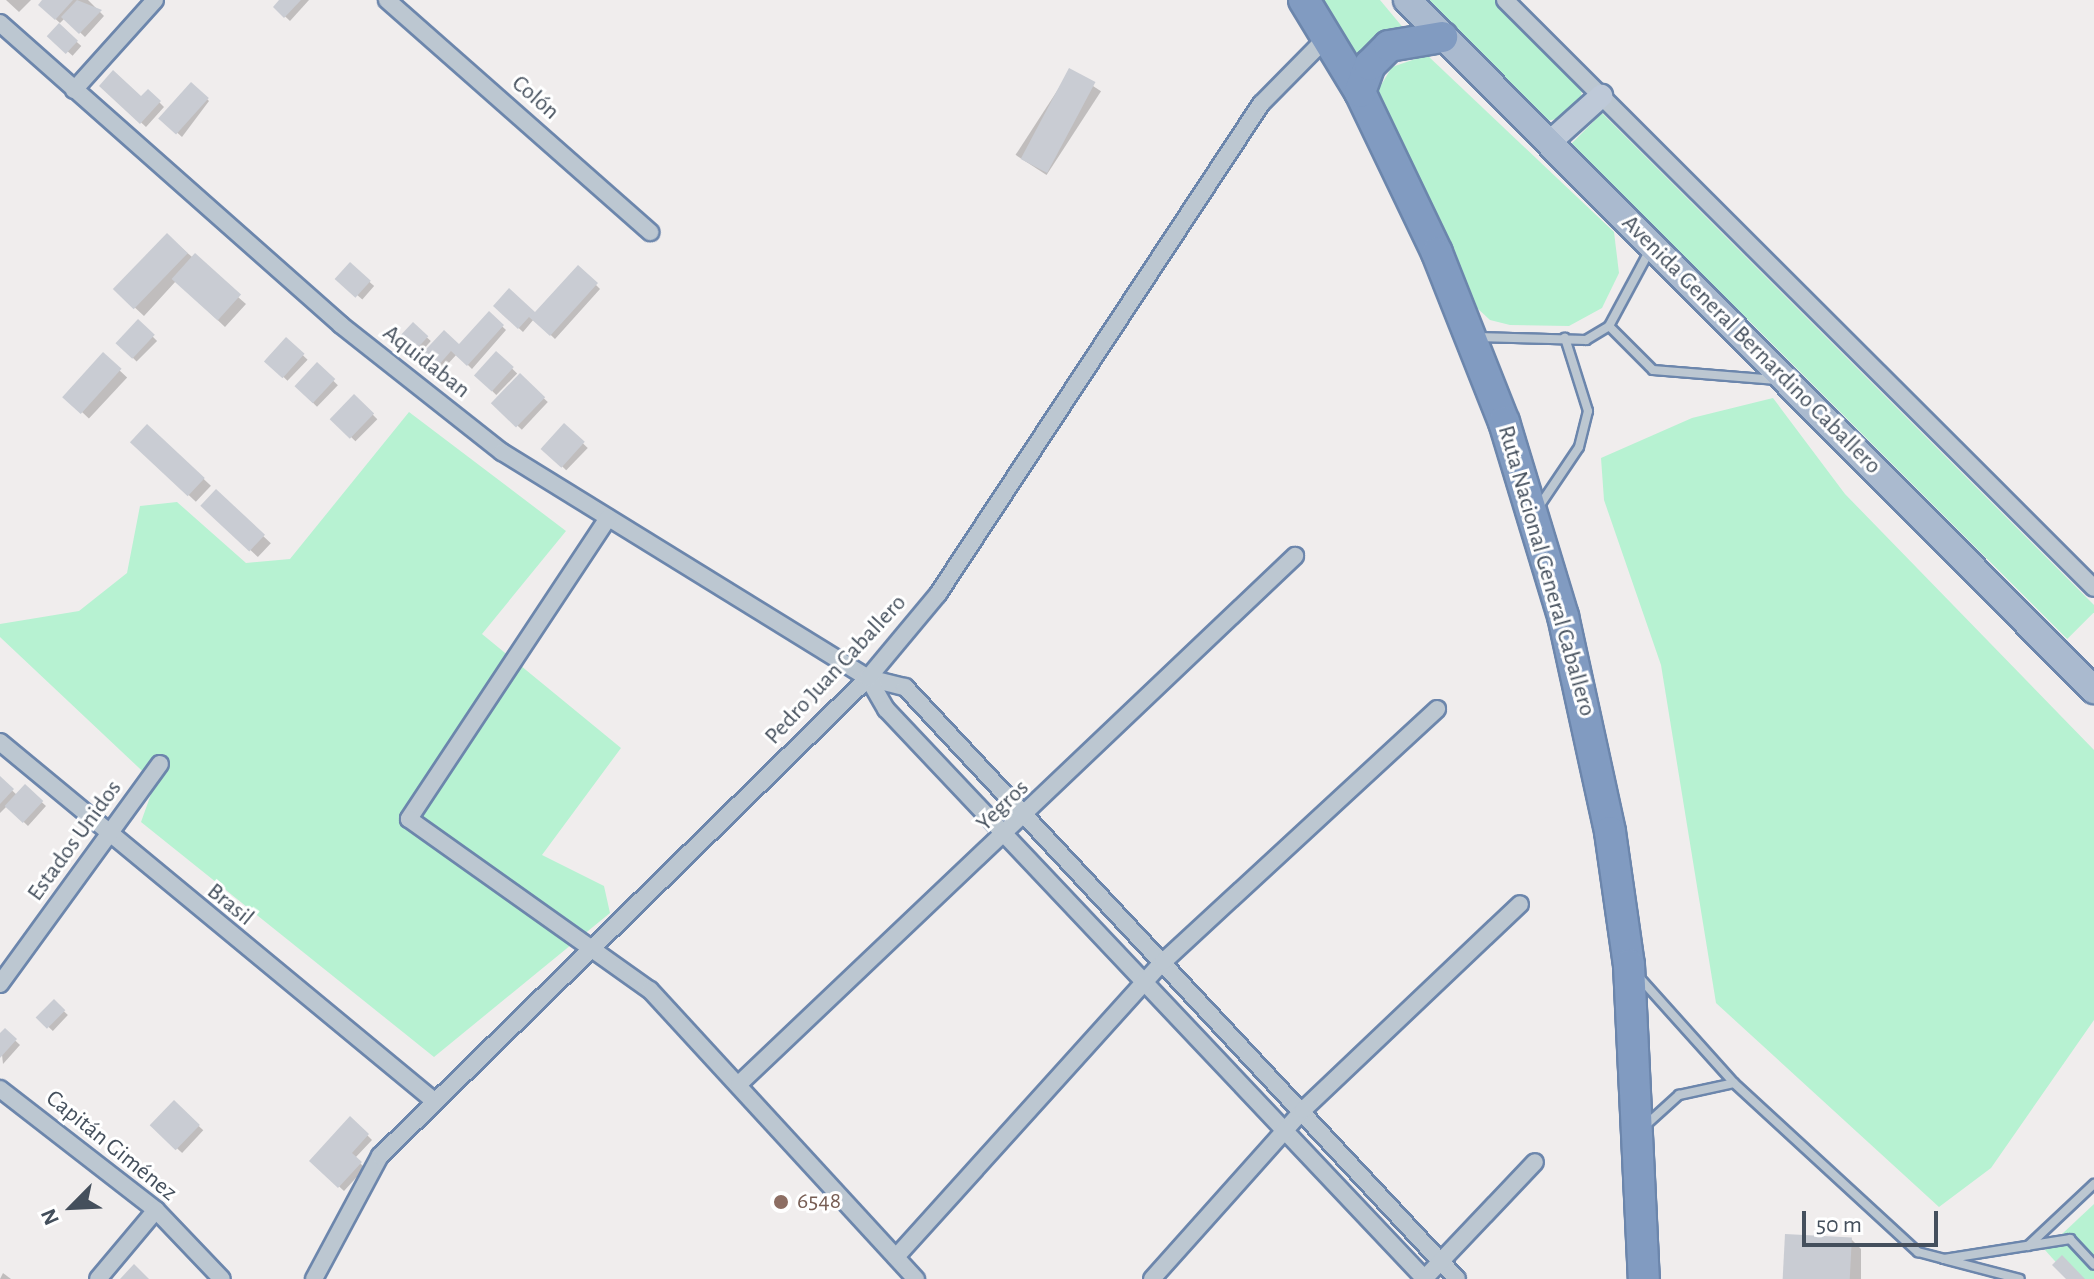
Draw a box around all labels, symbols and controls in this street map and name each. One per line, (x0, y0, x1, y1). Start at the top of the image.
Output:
street label: Colón (505, 70, 565, 126)
street label: Avenida General Bernardino Caballero (1615, 209, 1887, 481)
street label: Aquidaban (377, 319, 475, 405)
street label: Ruta Nacional General Caballero (1491, 422, 1601, 720)
street label: Pedro Juan Caballero (759, 589, 913, 751)
street label: Yegros (971, 774, 1035, 838)
street label: Estados Unidos (22, 775, 128, 907)
street label: Brasil (201, 877, 259, 933)
street label: Capitán Giménez (40, 1084, 182, 1208)
north arrow (32, 1167, 112, 1247)
place label: 6548 (797, 1188, 841, 1216)
marker: 6548 (772, 1193, 790, 1211)
scale bar (1806, 1195, 1942, 1245)
text: N (37, 1205, 63, 1228)
text: 50 m (1816, 1213, 1862, 1237)

